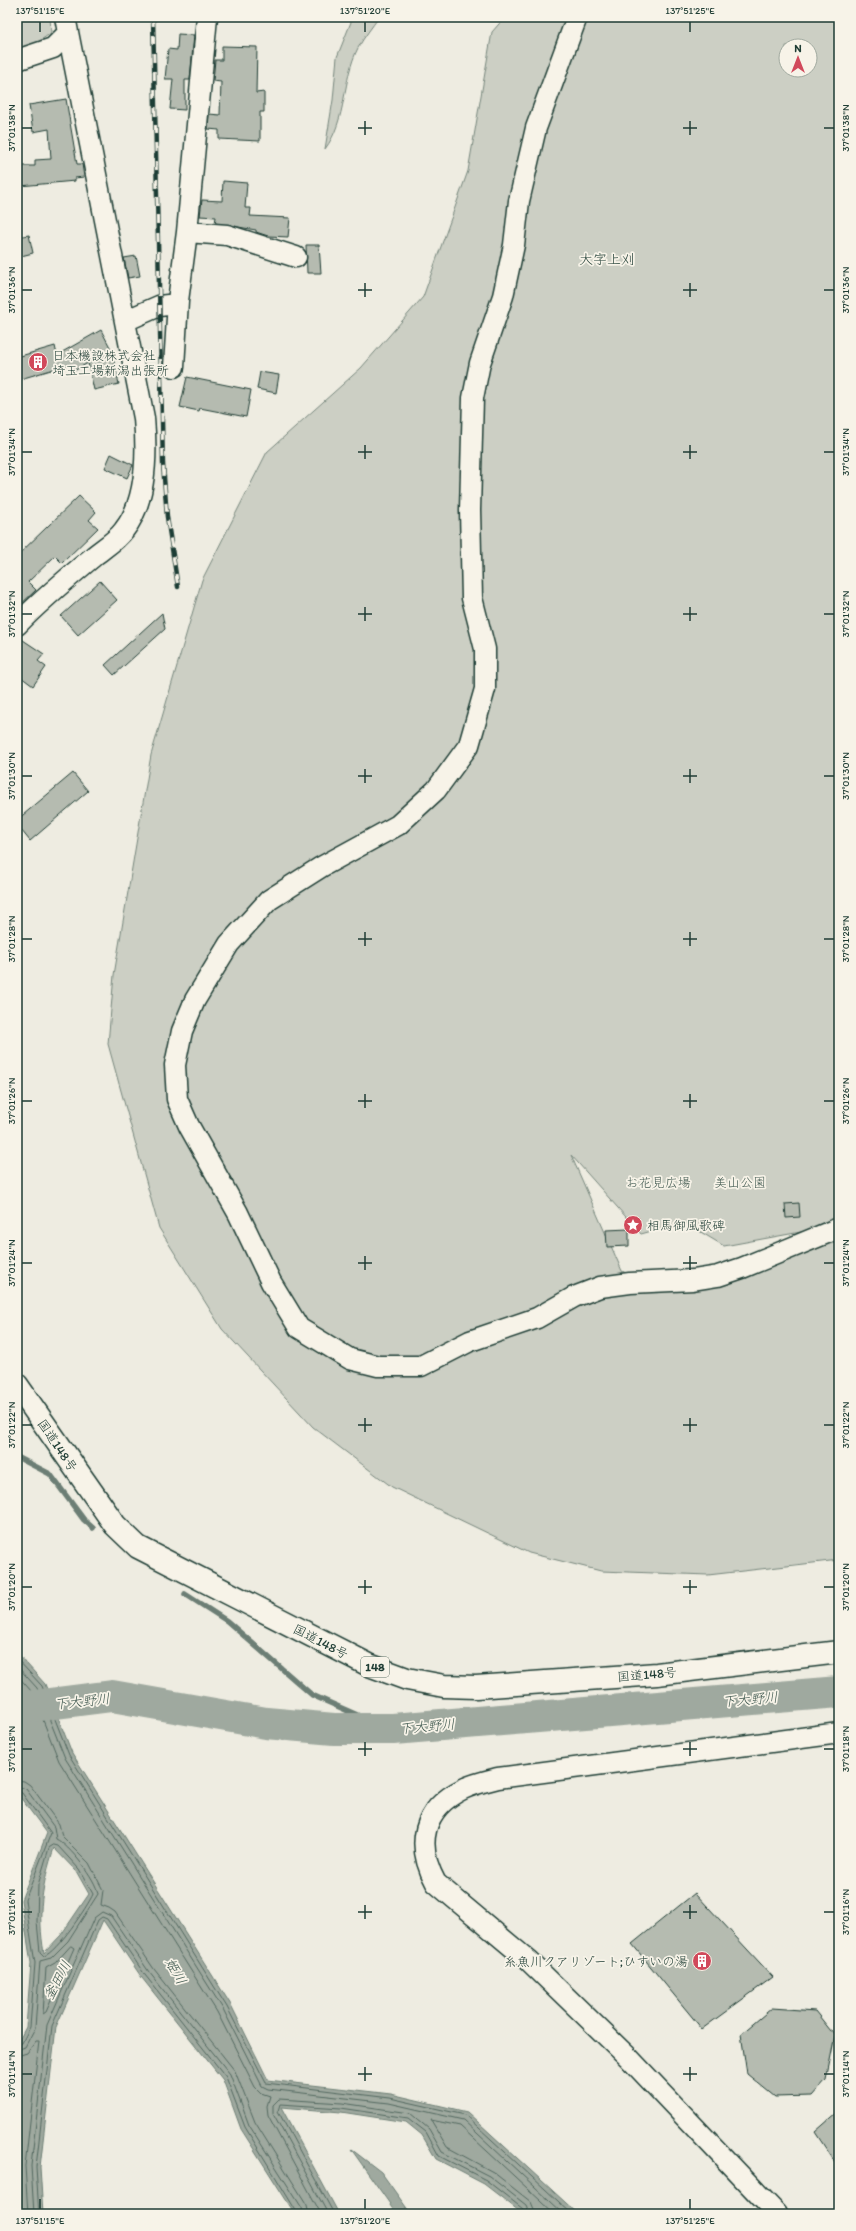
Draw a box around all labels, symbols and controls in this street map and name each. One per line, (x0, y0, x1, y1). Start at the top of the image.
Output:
text: 137°51'15"E (16, 4, 65, 17)
text: 137°51'20"E (340, 4, 391, 17)
text: 137°51'25"E (665, 4, 715, 17)
north arrow (778, 38, 818, 78)
text: N (794, 42, 802, 55)
text: 37°01'38"N (5, 104, 18, 152)
text: 37°01'38"N (839, 104, 852, 152)
district label: 大字上刈 (579, 251, 635, 268)
text: 37°01'36"N (5, 266, 18, 314)
text: 37°01'36"N (839, 266, 852, 314)
place label: 日本機設株式会社 埼玉工場新潟出張所 (52, 348, 169, 378)
building icon: 日本機設株式会社 埼玉工場新潟出張所 (27, 351, 49, 373)
text: 37°01'34"N (5, 428, 18, 476)
text: 37°01'34"N (839, 428, 852, 476)
text: 37°01'32"N (5, 590, 18, 638)
text: 37°01'32"N (839, 590, 852, 638)
text: 37°01'30"N (5, 752, 18, 800)
text: 37°01'30"N (839, 752, 852, 800)
text: 37°01'28"N (5, 915, 18, 963)
text: 37°01'28"N (839, 915, 852, 963)
text: 37°01'26"N (5, 1077, 18, 1124)
text: 37°01'26"N (839, 1077, 852, 1124)
park label: お花見広場 (625, 1175, 691, 1190)
park label: 美山公園 (714, 1175, 766, 1190)
place icon: 相馬御風歌碑 (622, 1214, 644, 1236)
place label: 相馬御風歌碑 (647, 1218, 725, 1233)
text: 37°01'24"N (5, 1239, 18, 1287)
text: 37°01'24"N (839, 1239, 852, 1287)
text: 37°01'22"N (5, 1401, 18, 1448)
text: 37°01'22"N (839, 1401, 852, 1448)
street label: 国道148号 (35, 1416, 81, 1474)
text: 37°01'20"N (5, 1563, 18, 1611)
text: 37°01'20"N (839, 1563, 852, 1611)
street label: 国道148号 (291, 1621, 351, 1662)
road number: 148 (361, 1657, 389, 1677)
street label: 国道148号 (617, 1664, 678, 1685)
water label: 下大野川 (721, 1689, 779, 1710)
water label: 下大野川 (53, 1690, 111, 1713)
water label: 下大野川 (398, 1716, 456, 1737)
text: 37°01'18"N (5, 1725, 18, 1772)
text: 37°01'18"N (839, 1725, 852, 1772)
text: 37°01'16"N (5, 1889, 18, 1935)
text: 37°01'16"N (839, 1889, 852, 1935)
building icon: 糸魚川クアリゾート;ひすいの湯 (691, 1950, 713, 1972)
place label: 糸魚川クアリゾート;ひすいの湯 (504, 1954, 688, 1969)
water label: 姫川 (161, 1955, 190, 1988)
water label: 釜田川 (40, 1958, 75, 2003)
text: 37°01'14"N (5, 2050, 18, 2098)
text: 37°01'14"N (839, 2050, 852, 2098)
text: 137°51'15"E (16, 2214, 65, 2227)
text: 137°51'20"E (340, 2214, 391, 2227)
text: 137°51'25"E (665, 2214, 715, 2227)

